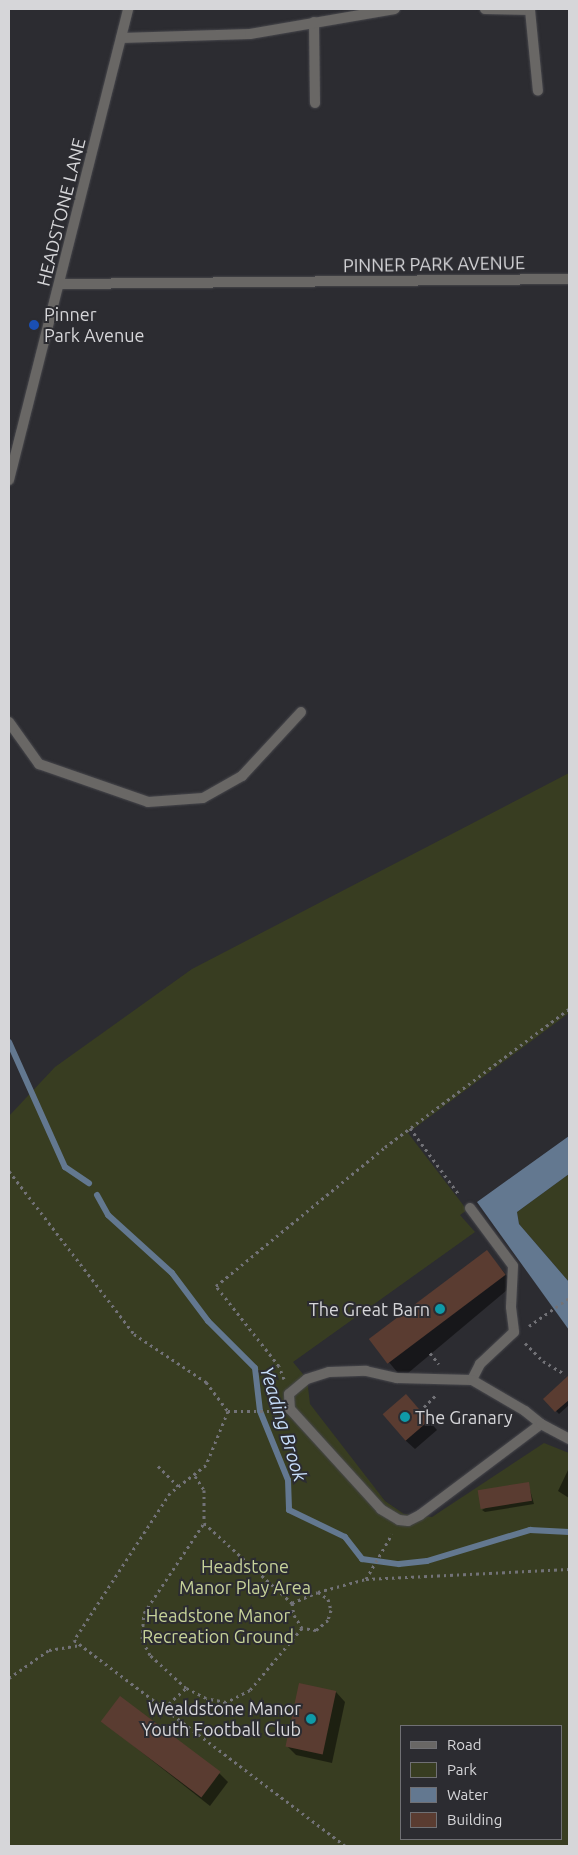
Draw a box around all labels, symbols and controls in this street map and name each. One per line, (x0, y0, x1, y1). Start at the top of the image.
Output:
street label: HEADSTONE LANE (32, 136, 90, 288)
street label: PINNER PARK AVENUE (343, 252, 525, 276)
place label: Pinner Park Avenue (44, 304, 145, 346)
marker: Pinner Park Avenue (28, 319, 40, 331)
place label: The Great Barn (309, 1298, 430, 1320)
marker: The Great Barn (434, 1303, 446, 1315)
water label: Yeading Brook (255, 1364, 311, 1484)
place label: The Granary (415, 1406, 513, 1428)
marker: The Granary (399, 1411, 411, 1423)
park label: Headstone Manor Play Area (179, 1556, 311, 1598)
park label: Headstone Manor Recreation Ground (142, 1605, 294, 1648)
place label: Wealdstone Manor Youth Football Club (142, 1698, 301, 1740)
marker: Wealdstone Manor Youth Football Club (305, 1713, 317, 1725)
legend (400, 1725, 563, 1840)
text: Road (447, 1736, 482, 1753)
text: Park (447, 1761, 477, 1778)
text: Water (447, 1786, 488, 1803)
text: Building (447, 1811, 502, 1828)

